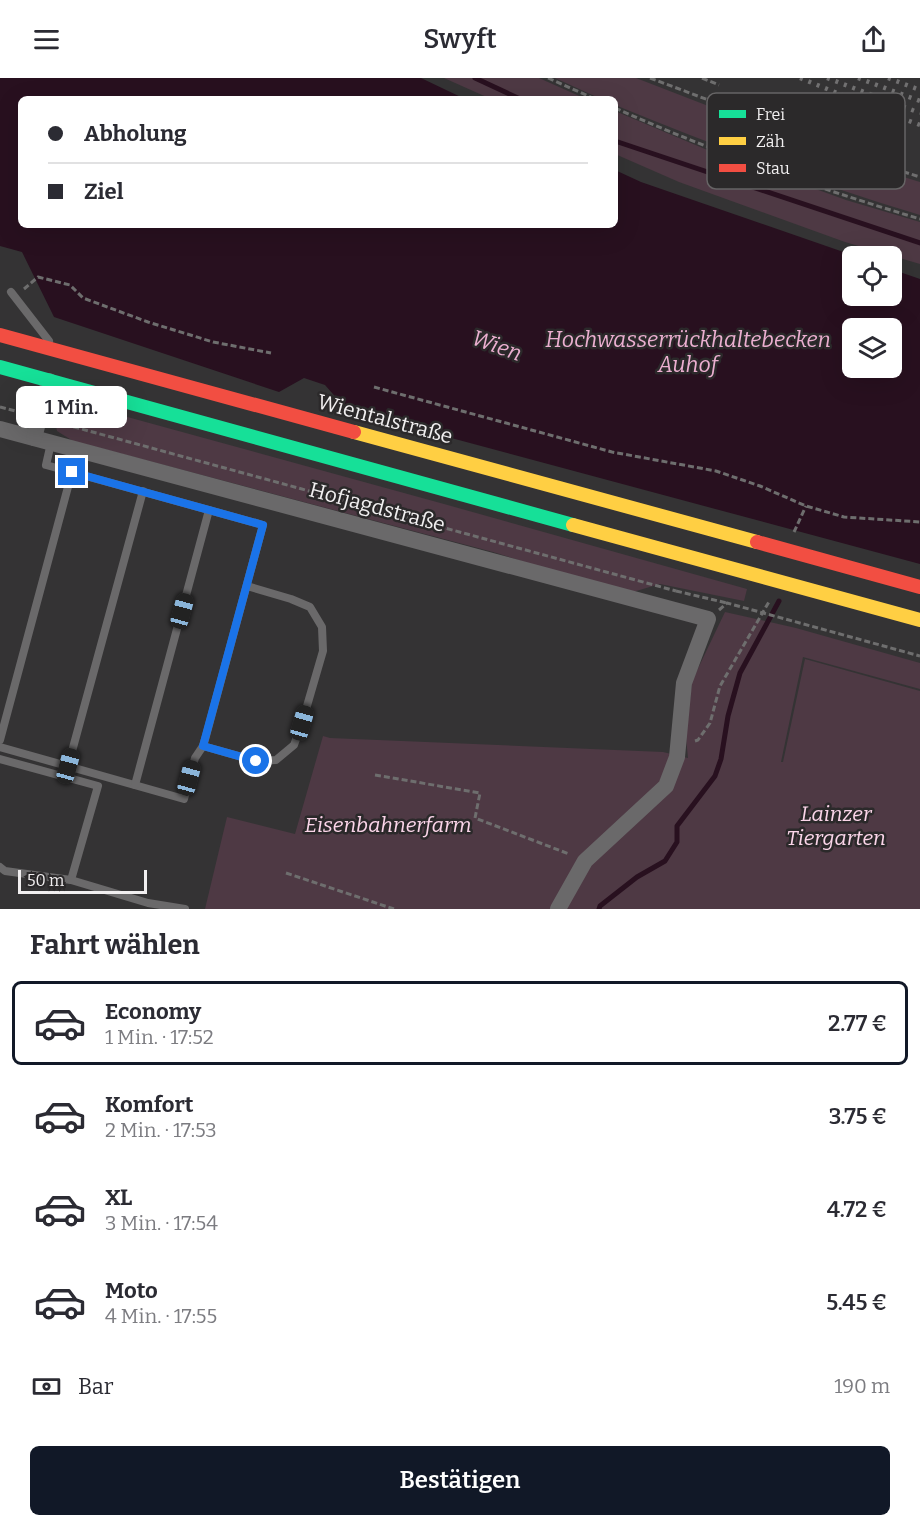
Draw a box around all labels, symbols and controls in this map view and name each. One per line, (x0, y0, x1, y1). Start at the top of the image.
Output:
icon: menu (30, 23, 63, 56)
text: Swyft (423, 23, 497, 55)
icon: share (857, 23, 890, 56)
legend (707, 93, 905, 189)
text: Frei (756, 105, 785, 124)
text: Abholung (84, 120, 187, 147)
text: Zäh (756, 132, 785, 151)
text: Stau (756, 159, 790, 178)
text: Ziel (84, 178, 124, 205)
map controls (842, 246, 902, 378)
button: locate (842, 246, 902, 306)
button: layers (842, 318, 902, 378)
water label: Wien (468, 324, 526, 367)
water label: Hochwasserrückhaltebecken Auhof (545, 326, 831, 378)
callout: 1 Min. (16, 385, 128, 427)
street label: Wientalstraße (314, 388, 456, 450)
text: 1 Min. (45, 395, 98, 419)
route end (58, 458, 85, 485)
street label: Hofjagdstraße (306, 476, 448, 538)
car (169, 591, 195, 631)
car (288, 703, 316, 743)
car (55, 746, 81, 786)
route start (242, 747, 269, 774)
car (176, 758, 202, 798)
park label: Lainzer Tiergarten (786, 801, 886, 851)
park label: Eisenbahnerfarm (304, 812, 472, 838)
scale bar (18, 867, 147, 894)
text: 50 m (27, 871, 64, 890)
text: Fahrt wählen (30, 929, 200, 961)
icon: car (33, 996, 87, 1050)
text: Economy (105, 998, 201, 1025)
text: 2.77 € (828, 1010, 887, 1037)
text: 1 Min. · 17:52 (105, 1025, 214, 1049)
icon: car (33, 1089, 87, 1143)
text: Komfort (105, 1091, 194, 1118)
text: 3.75 € (829, 1103, 887, 1130)
text: 2 Min. · 17:53 (105, 1118, 217, 1142)
icon: car (33, 1182, 87, 1236)
text: XL (105, 1184, 132, 1211)
text: 4.72 € (827, 1196, 887, 1223)
text: 3 Min. · 17:54 (105, 1211, 218, 1235)
icon: car (33, 1275, 87, 1329)
text: Moto (105, 1277, 158, 1304)
text: 5.45 € (826, 1289, 887, 1316)
text: 4 Min. · 17:55 (105, 1304, 217, 1328)
icon: cash (30, 1370, 63, 1403)
text: Bar (78, 1373, 113, 1400)
text: 190 m (834, 1374, 890, 1398)
button: Bestätigen (30, 1446, 890, 1515)

